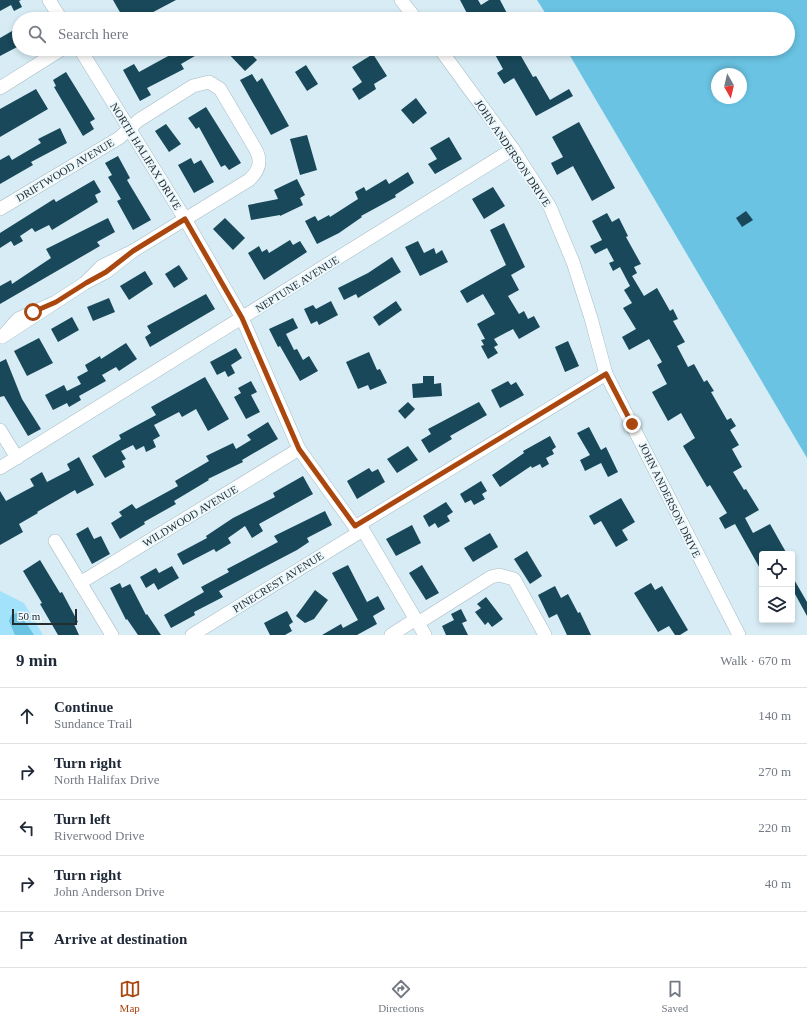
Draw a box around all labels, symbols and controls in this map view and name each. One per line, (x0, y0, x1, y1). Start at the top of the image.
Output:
search box (12, 12, 795, 56)
icon: search (26, 23, 48, 45)
text: Search here (58, 26, 128, 42)
north arrow (711, 68, 747, 104)
street label: JOHN ANDERSON DRIVE (473, 97, 553, 209)
street label: NORTH HALIFAX DRIVE (108, 100, 184, 212)
street label: DRIFTWOOD AVENUE (14, 136, 116, 204)
street label: NEPTUNE AVENUE (253, 253, 341, 315)
route start (24, 303, 42, 321)
route end (623, 415, 641, 433)
street label: JOHN ANDERSON DRIVE (637, 441, 703, 560)
street label: WILDWOOD AVENUE (140, 483, 240, 549)
street label: PINECREST AVENUE (231, 549, 326, 615)
map controls (759, 551, 795, 623)
button: locate (759, 551, 795, 587)
button: layers (759, 587, 795, 623)
scale bar (12, 607, 77, 626)
text: 50 m (18, 610, 40, 622)
text: 9 min (16, 651, 57, 670)
text: Walk · 670 m (720, 653, 791, 668)
text: Continue (54, 699, 113, 715)
icon: ahead (16, 705, 38, 727)
text: 140 m (758, 708, 791, 723)
text: Sundance Trail (54, 716, 132, 731)
text: Turn right (54, 755, 121, 771)
icon: right (16, 761, 38, 783)
text: 270 m (758, 764, 791, 779)
text: North Halifax Drive (54, 772, 159, 787)
text: Turn left (54, 811, 111, 827)
icon: left (16, 817, 38, 839)
text: 220 m (758, 820, 791, 835)
text: Riverwood Drive (54, 828, 145, 843)
text: Turn right (54, 867, 121, 883)
icon: right (16, 873, 38, 895)
text: 40 m (765, 876, 791, 891)
text: John Anderson Drive (54, 884, 165, 899)
icon: arrive (16, 929, 38, 951)
text: Arrive at destination (54, 931, 187, 947)
tab: Map (119, 978, 141, 1014)
tab: Directions (378, 978, 424, 1014)
tab: Saved (661, 978, 688, 1014)

